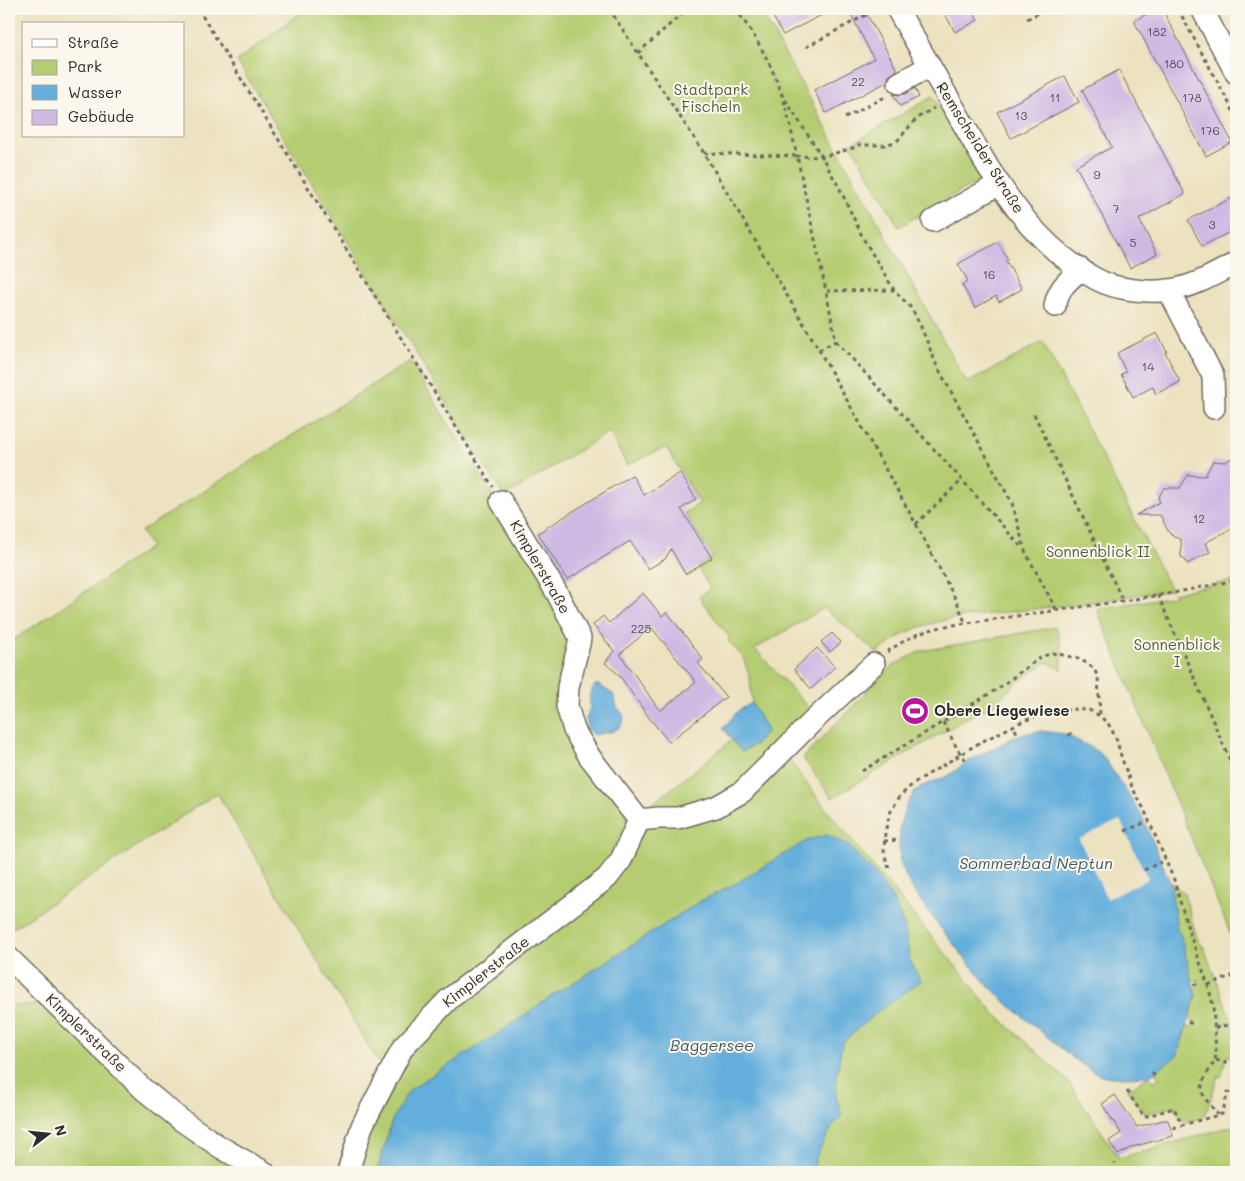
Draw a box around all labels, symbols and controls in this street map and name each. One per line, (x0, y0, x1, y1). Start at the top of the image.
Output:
legend (22, 22, 185, 138)
house number: 182 (1147, 23, 1167, 39)
text: Straße (68, 32, 119, 52)
house number: 180 (1164, 55, 1185, 71)
text: Park (68, 56, 102, 76)
house number: 22 (851, 73, 865, 89)
street label: Remscheider Straße (932, 78, 1029, 217)
park label: Stadtpark Fischeln (674, 79, 748, 116)
text: Wasser (68, 82, 122, 102)
house number: 11 (1050, 89, 1060, 105)
house number: 178 (1182, 89, 1202, 105)
text: Gebäude (68, 106, 134, 126)
house number: 13 (1015, 107, 1027, 123)
house number: 176 (1200, 122, 1220, 138)
house number: 9 (1093, 166, 1101, 182)
house number: 7 (1113, 200, 1120, 216)
house number: 3 (1208, 216, 1216, 232)
house number: 5 (1130, 234, 1137, 250)
house number: 16 (983, 266, 995, 282)
house number: 14 (1142, 358, 1154, 374)
house number: 12 (1193, 510, 1205, 526)
street label: Kimplerstraße (506, 516, 576, 617)
park label: Sonnenblick II (1046, 541, 1151, 561)
house number: 225 (631, 620, 651, 636)
park label: Sonnenblick I (1134, 634, 1220, 671)
sports icon: Obere Liegewiese (900, 696, 930, 726)
place label: Obere Liegewiese (934, 700, 1070, 720)
water label: Sommerbad Neptun (959, 852, 1113, 873)
street label: Kimplerstraße (438, 931, 533, 1011)
street label: Kimplerstraße (42, 989, 131, 1076)
water label: Baggersee (670, 1034, 754, 1055)
north arrow (22, 1108, 72, 1158)
text: N (50, 1123, 72, 1138)

